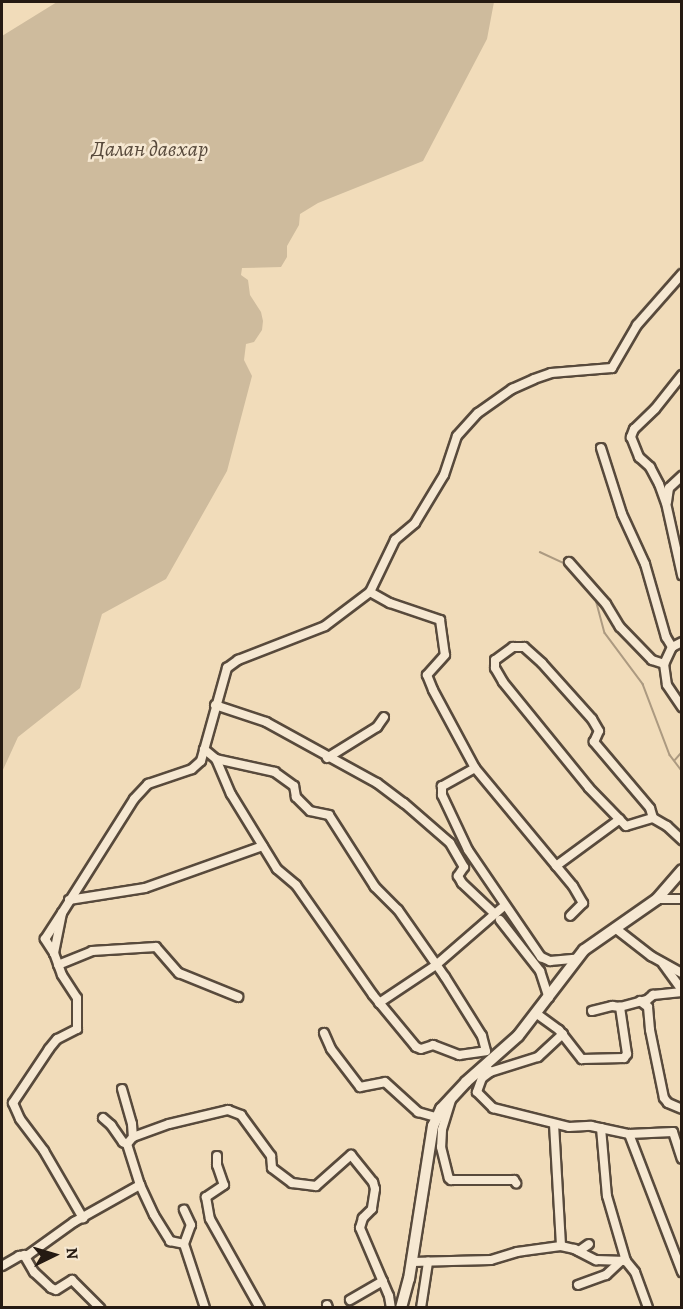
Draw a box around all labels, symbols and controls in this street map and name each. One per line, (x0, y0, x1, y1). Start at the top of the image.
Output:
park label: Далан давхар (92, 137, 208, 163)
north arrow (24, 1225, 84, 1285)
text: N (60, 1247, 83, 1260)

